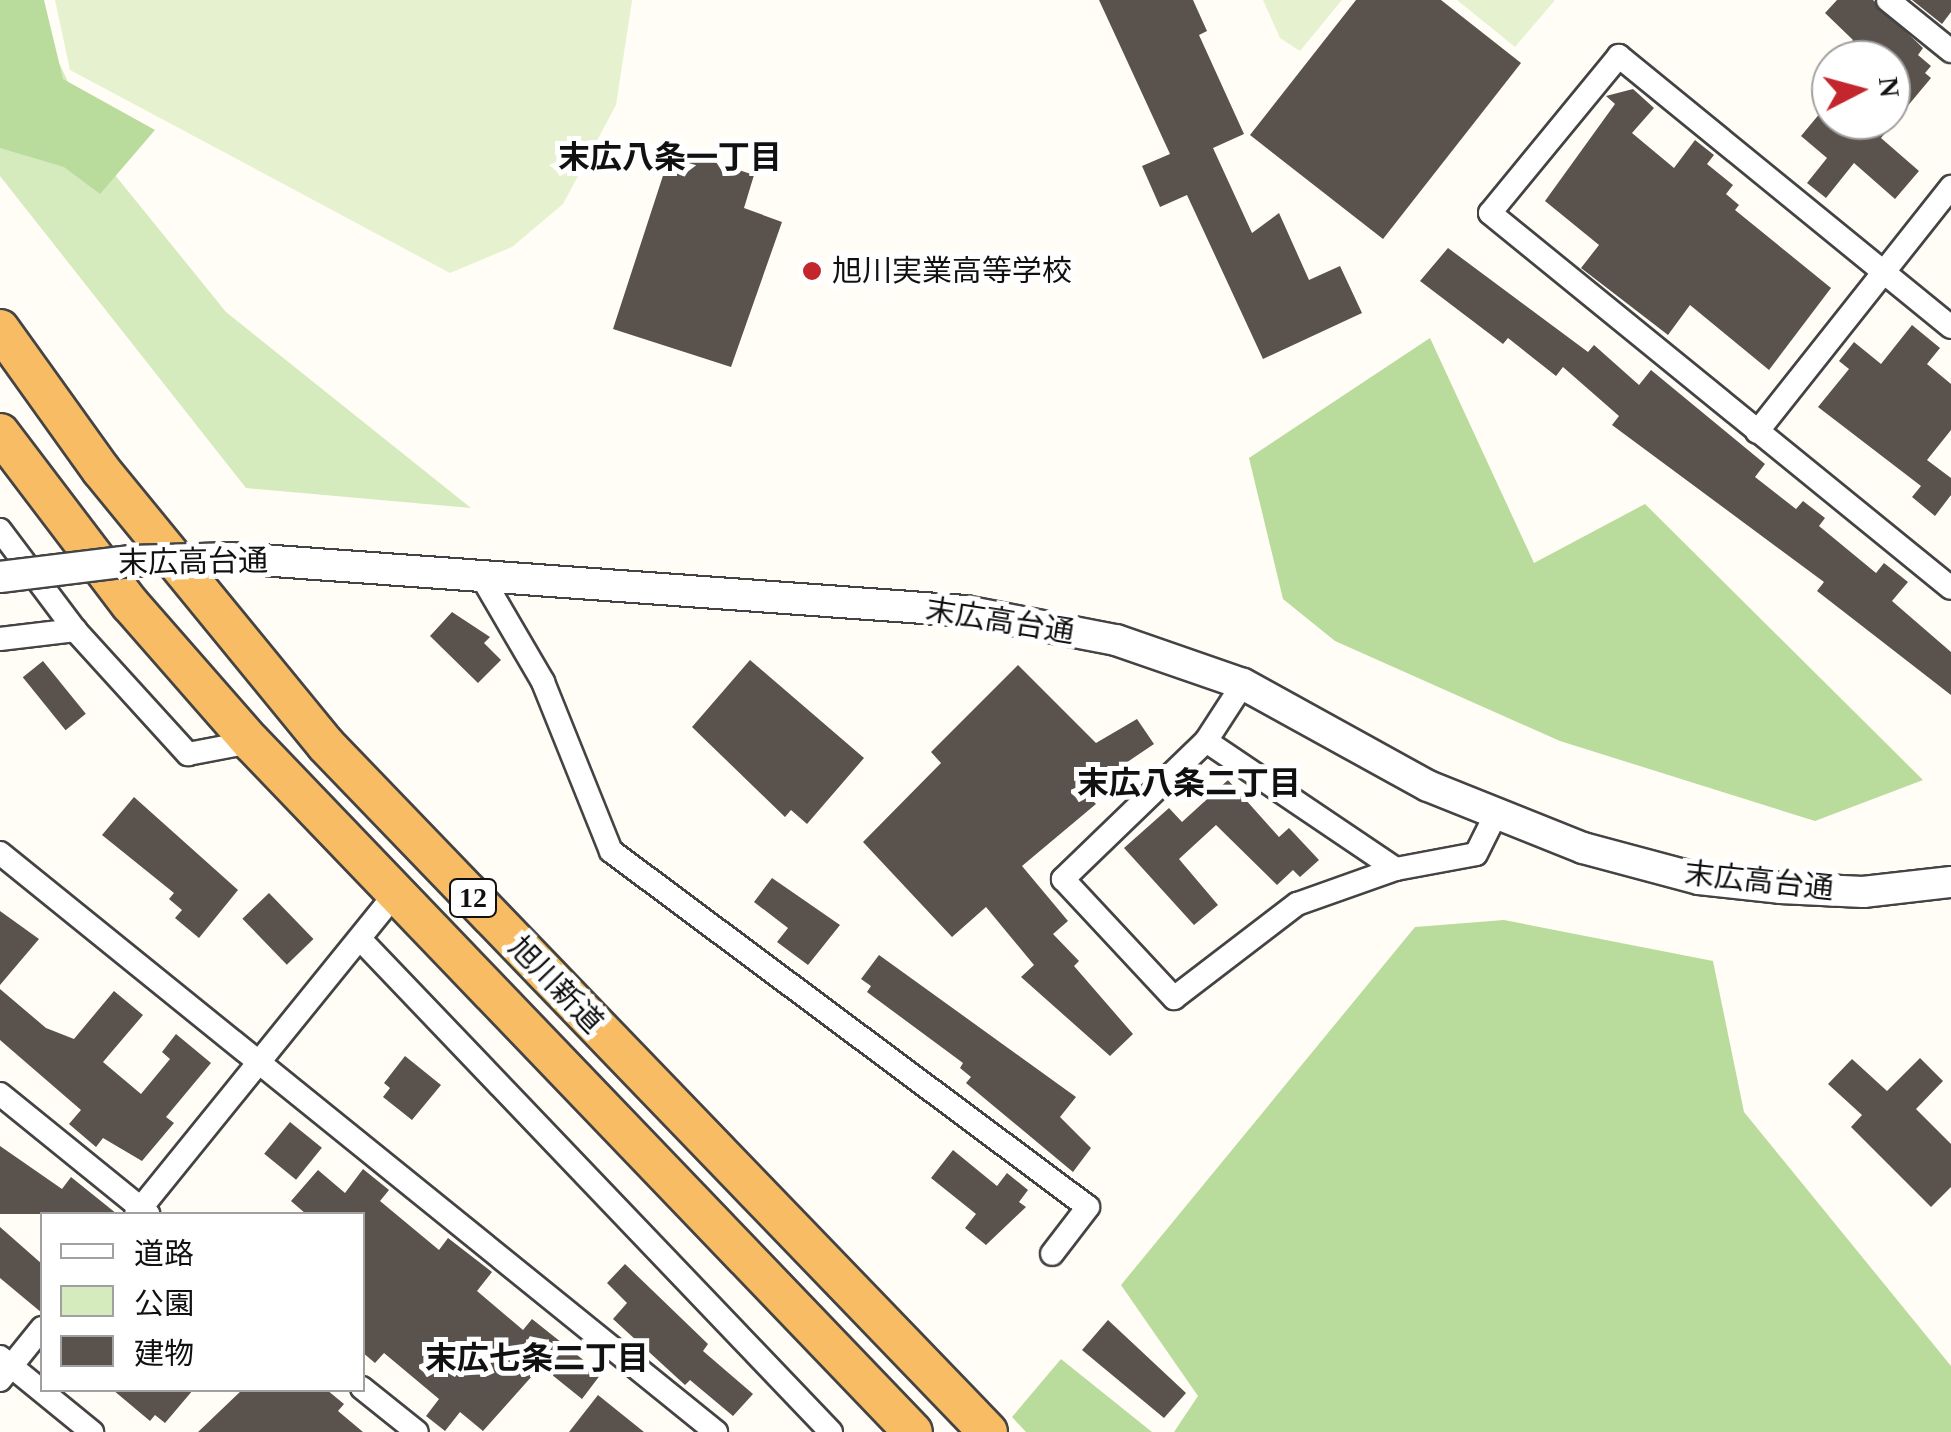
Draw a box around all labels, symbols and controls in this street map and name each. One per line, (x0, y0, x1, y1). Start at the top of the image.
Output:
north arrow (1811, 40, 1911, 140)
text: N (1873, 75, 1906, 99)
district label: 末広八条一丁目 (558, 138, 782, 176)
place label: 旭川実業高等学校 (832, 253, 1072, 289)
marker: 旭川実業高等学校 (801, 260, 823, 282)
street label: 末広高台通 (118, 543, 268, 581)
street label: 末広高台通 (923, 591, 1077, 651)
district label: 末広八条二丁目 (1077, 764, 1301, 802)
street label: 末広高台通 (1683, 855, 1835, 907)
road number: 12 (448, 875, 498, 921)
street label: 旭川新道 (501, 929, 611, 1041)
legend (40, 1212, 365, 1392)
text: 道路 (134, 1237, 194, 1270)
text: 公園 (134, 1287, 194, 1320)
text: 建物 (134, 1337, 194, 1370)
district label: 末広七条二丁目 (425, 1339, 649, 1377)

